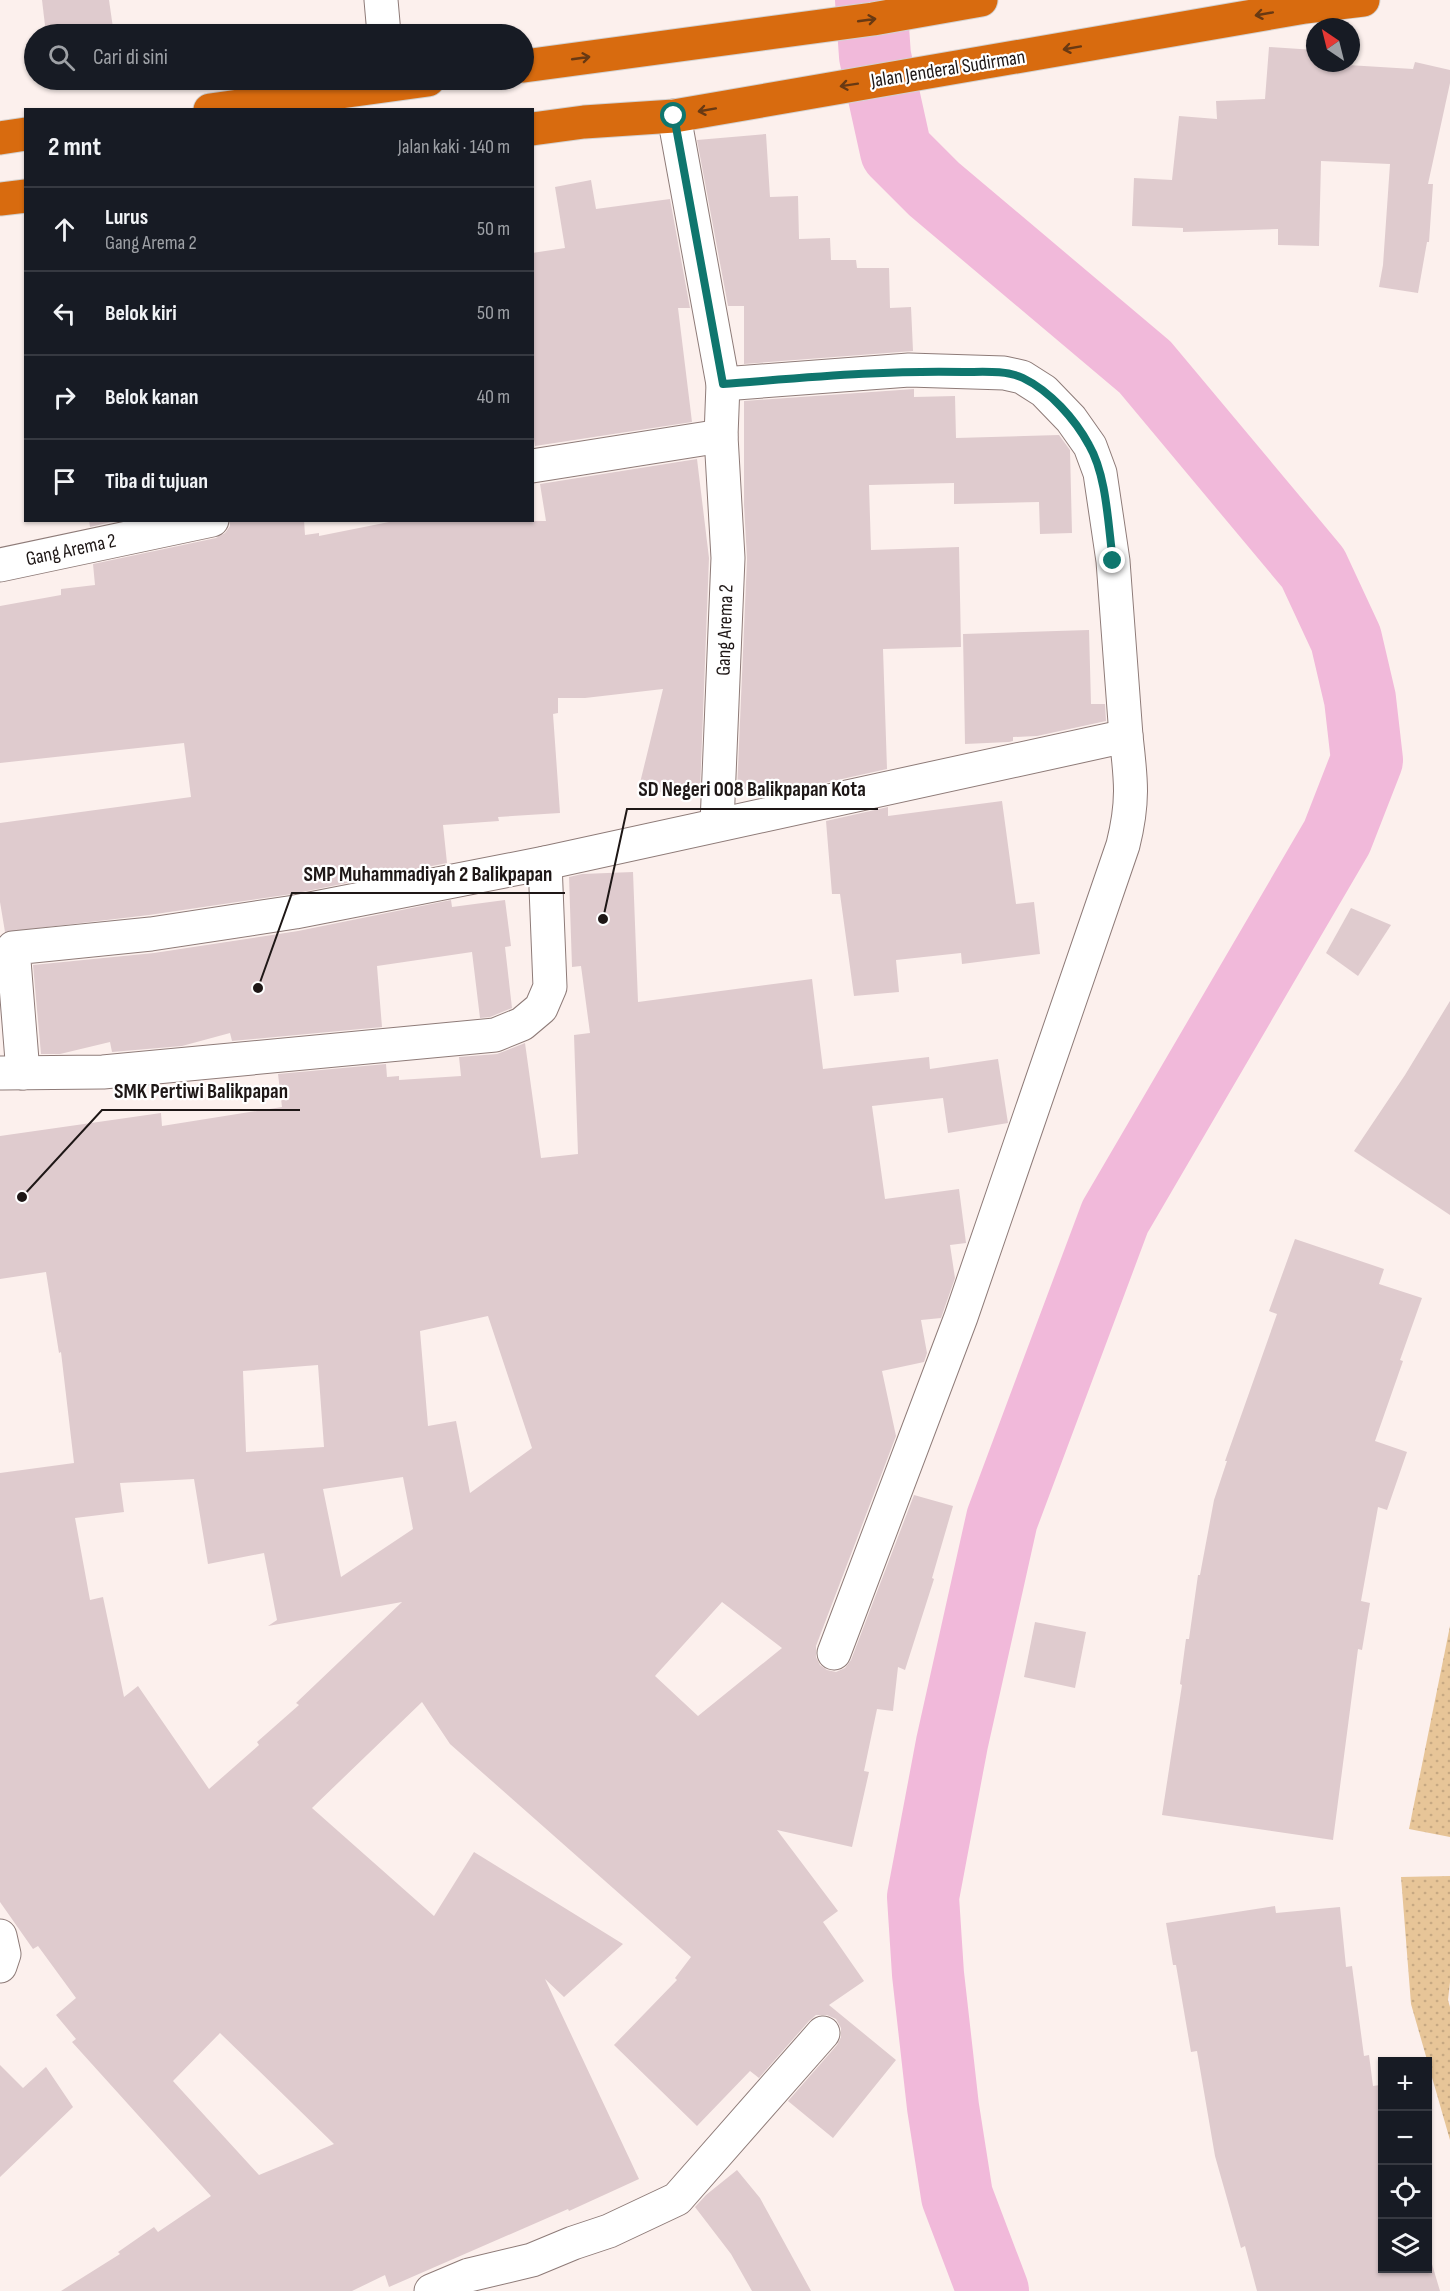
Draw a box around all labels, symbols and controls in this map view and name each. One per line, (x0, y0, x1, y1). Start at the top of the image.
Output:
one-way arrow (1255, 9, 1274, 20)
one-way arrow (856, 14, 876, 25)
north arrow (1306, 18, 1360, 72)
search box (24, 24, 534, 90)
icon: search (45, 41, 78, 74)
one-way arrow (1062, 43, 1082, 54)
text: Cari di sini (93, 44, 168, 71)
street label: Jalan Jenderal Sudirman (868, 45, 1027, 93)
one-way arrow (571, 52, 591, 63)
one-way arrow (839, 80, 859, 91)
route start (660, 102, 686, 128)
one-way arrow (698, 105, 717, 116)
text: 2 mnt (48, 132, 101, 163)
text: Jalan kaki · 140 m (398, 135, 510, 159)
text: Lurus (105, 204, 148, 231)
icon: ahead (48, 213, 81, 246)
text: 50 m (477, 217, 510, 241)
text: Gang Arema 2 (105, 231, 197, 255)
icon: left (48, 297, 81, 330)
text: Belok kiri (105, 300, 177, 327)
text: 50 m (477, 301, 510, 325)
icon: right (48, 381, 81, 414)
text: Belok kanan (105, 384, 198, 411)
text: 40 m (477, 385, 510, 409)
icon: arrive (48, 465, 81, 498)
text: Tiba di tujuan (105, 468, 208, 495)
street label: Gang Arema 2 (24, 529, 118, 571)
route end (1099, 547, 1125, 573)
street label: Gang Arema 2 (711, 584, 739, 676)
callout: SD Negeri 008 Balikpapan Kota (627, 770, 878, 809)
text: SD Negeri 008 Balikpapan Kota (638, 777, 866, 802)
callout: SMP Muhammadiyah 2 Balikpapan (292, 854, 565, 893)
text: SMP Muhammadiyah 2 Balikpapan (304, 862, 552, 887)
callout: SMK Pertiwi Balikpapan (102, 1071, 300, 1110)
text: SMK Pertiwi Balikpapan (114, 1079, 288, 1104)
map controls (1378, 2057, 1432, 2273)
button: + (1378, 2057, 1432, 2111)
button: − (1378, 2111, 1432, 2165)
button: locate (1378, 2165, 1432, 2219)
button: layers (1378, 2219, 1432, 2273)

